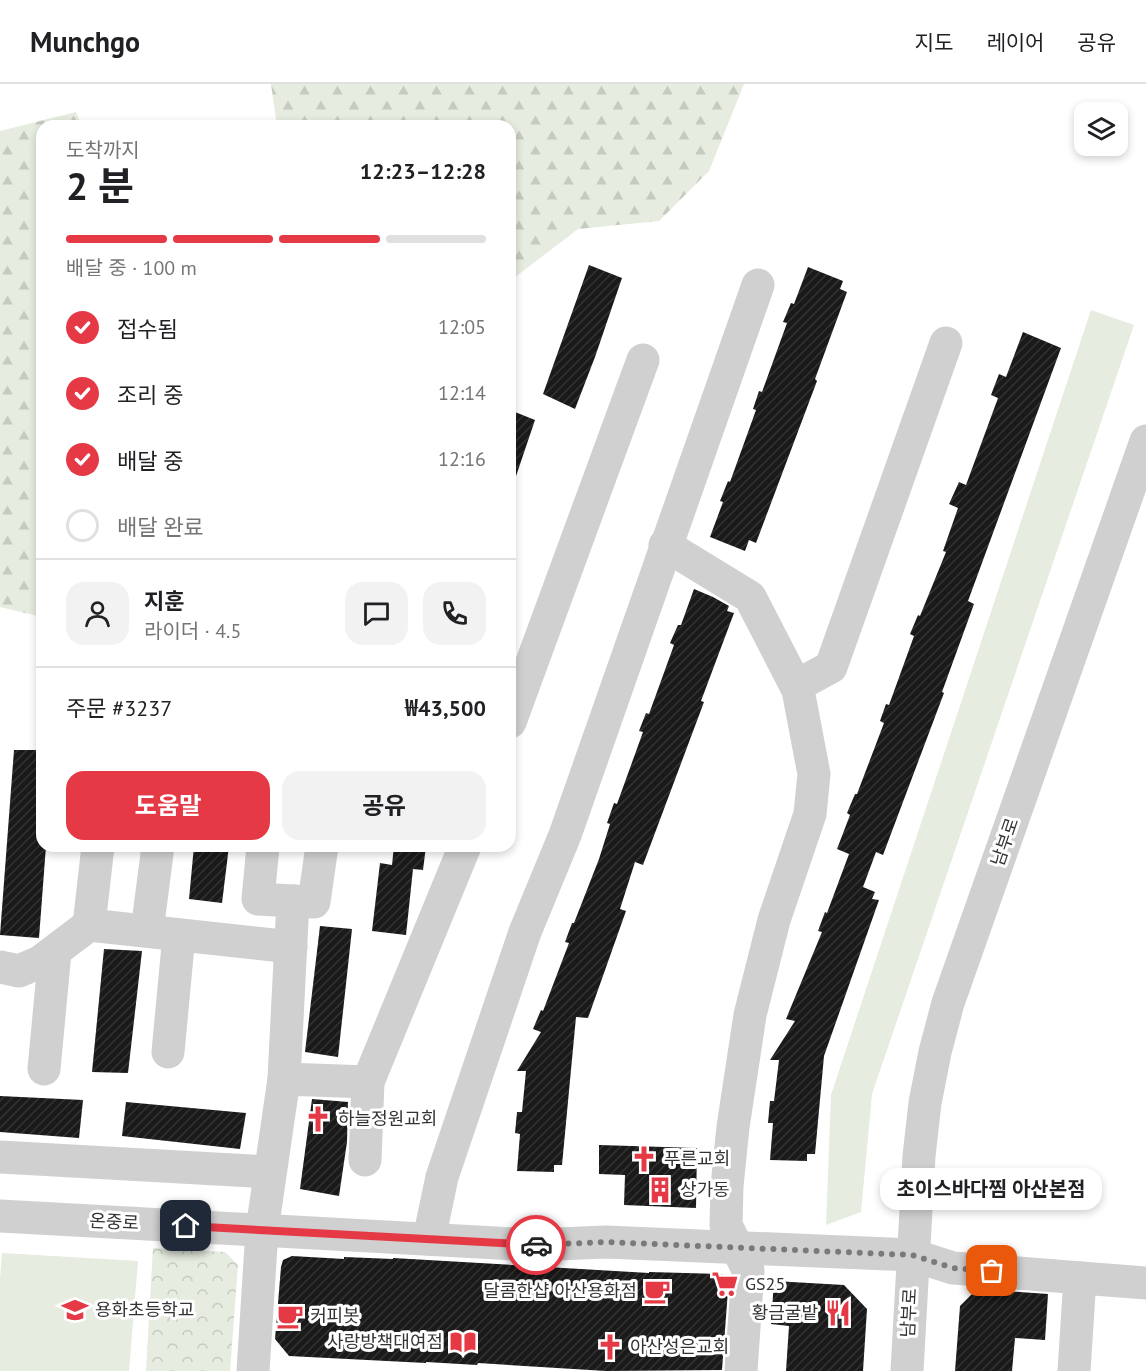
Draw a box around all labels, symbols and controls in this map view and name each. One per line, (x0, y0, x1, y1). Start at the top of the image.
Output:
text: Munchgo (30, 23, 140, 60)
text: 지도 (915, 29, 953, 56)
text: 레이어 (986, 29, 1044, 56)
text: 공유 (1077, 29, 1116, 56)
map controls (1074, 102, 1128, 156)
button: layers (1074, 102, 1128, 156)
text: 도착까지 (66, 137, 140, 163)
text: 12:23–12:28 (360, 157, 486, 185)
text: 2 분 (66, 160, 134, 211)
text: 배달 중 · 100 m (66, 255, 197, 281)
icon: check (66, 311, 99, 344)
text: 12:05 (438, 314, 486, 340)
text: 접수됨 (117, 315, 178, 343)
icon: check (66, 377, 99, 410)
text: 12:14 (438, 380, 486, 406)
text: 조리 중 (117, 381, 184, 409)
icon: check (66, 443, 99, 476)
text: 12:16 (438, 446, 486, 472)
text: 배달 중 (117, 447, 184, 475)
text: 배달 완료 (117, 513, 204, 541)
button: person (66, 582, 129, 645)
button: chat (345, 582, 408, 645)
button: phone (423, 582, 486, 645)
text: 지훈 (144, 587, 184, 615)
text: 라이더 · 4.5 (144, 618, 241, 644)
text: 주문 #3237 (66, 694, 172, 722)
text: ₩43,500 (405, 694, 486, 722)
button: 도움말 (66, 771, 270, 840)
button: 공유 (282, 771, 486, 840)
street label: 남부로 (986, 815, 1023, 869)
church icon: 하늘정원교회 (303, 1104, 333, 1134)
place label: 하늘정원교회 (338, 1107, 437, 1130)
church icon: 푸른교회 (629, 1144, 659, 1174)
place label: 푸른교회 (664, 1147, 730, 1170)
callout: 초이스바다찜 아산본점 (881, 1169, 1103, 1211)
building icon: 상가동 (645, 1175, 675, 1205)
text: 초이스바다찜 아산본점 (896, 1176, 1086, 1202)
place label: 상가동 (680, 1178, 730, 1201)
pin (160, 1200, 211, 1251)
street label: 온중로 (89, 1209, 139, 1234)
icon: home (169, 1209, 202, 1242)
courier (506, 1215, 566, 1275)
icon: car (520, 1229, 553, 1262)
pin (966, 1245, 1017, 1296)
icon: bag (975, 1254, 1008, 1287)
supermarket icon: GS25 (710, 1269, 740, 1299)
place label: GS25 (745, 1272, 785, 1295)
cafe icon: 달콤한샵 아산용화점 (642, 1276, 672, 1306)
place label: 달콤한샵 아산용화점 (483, 1279, 637, 1302)
street label: 남부로 (896, 1288, 921, 1338)
school or university icon: 용화초등학교 (60, 1295, 90, 1325)
place label: 용화초등학교 (95, 1298, 194, 1321)
restaurant icon: 황금굴밭 (823, 1298, 853, 1328)
cafe icon: 커피봇 (275, 1301, 305, 1331)
place label: 황금굴밭 (752, 1301, 818, 1324)
place label: 커피봇 (310, 1304, 360, 1327)
library icon: 사랑방책대여점 (448, 1327, 478, 1357)
place label: 사랑방책대여점 (327, 1330, 443, 1353)
church icon: 아산성은교회 (595, 1332, 625, 1362)
place label: 아산성은교회 (630, 1335, 729, 1358)

